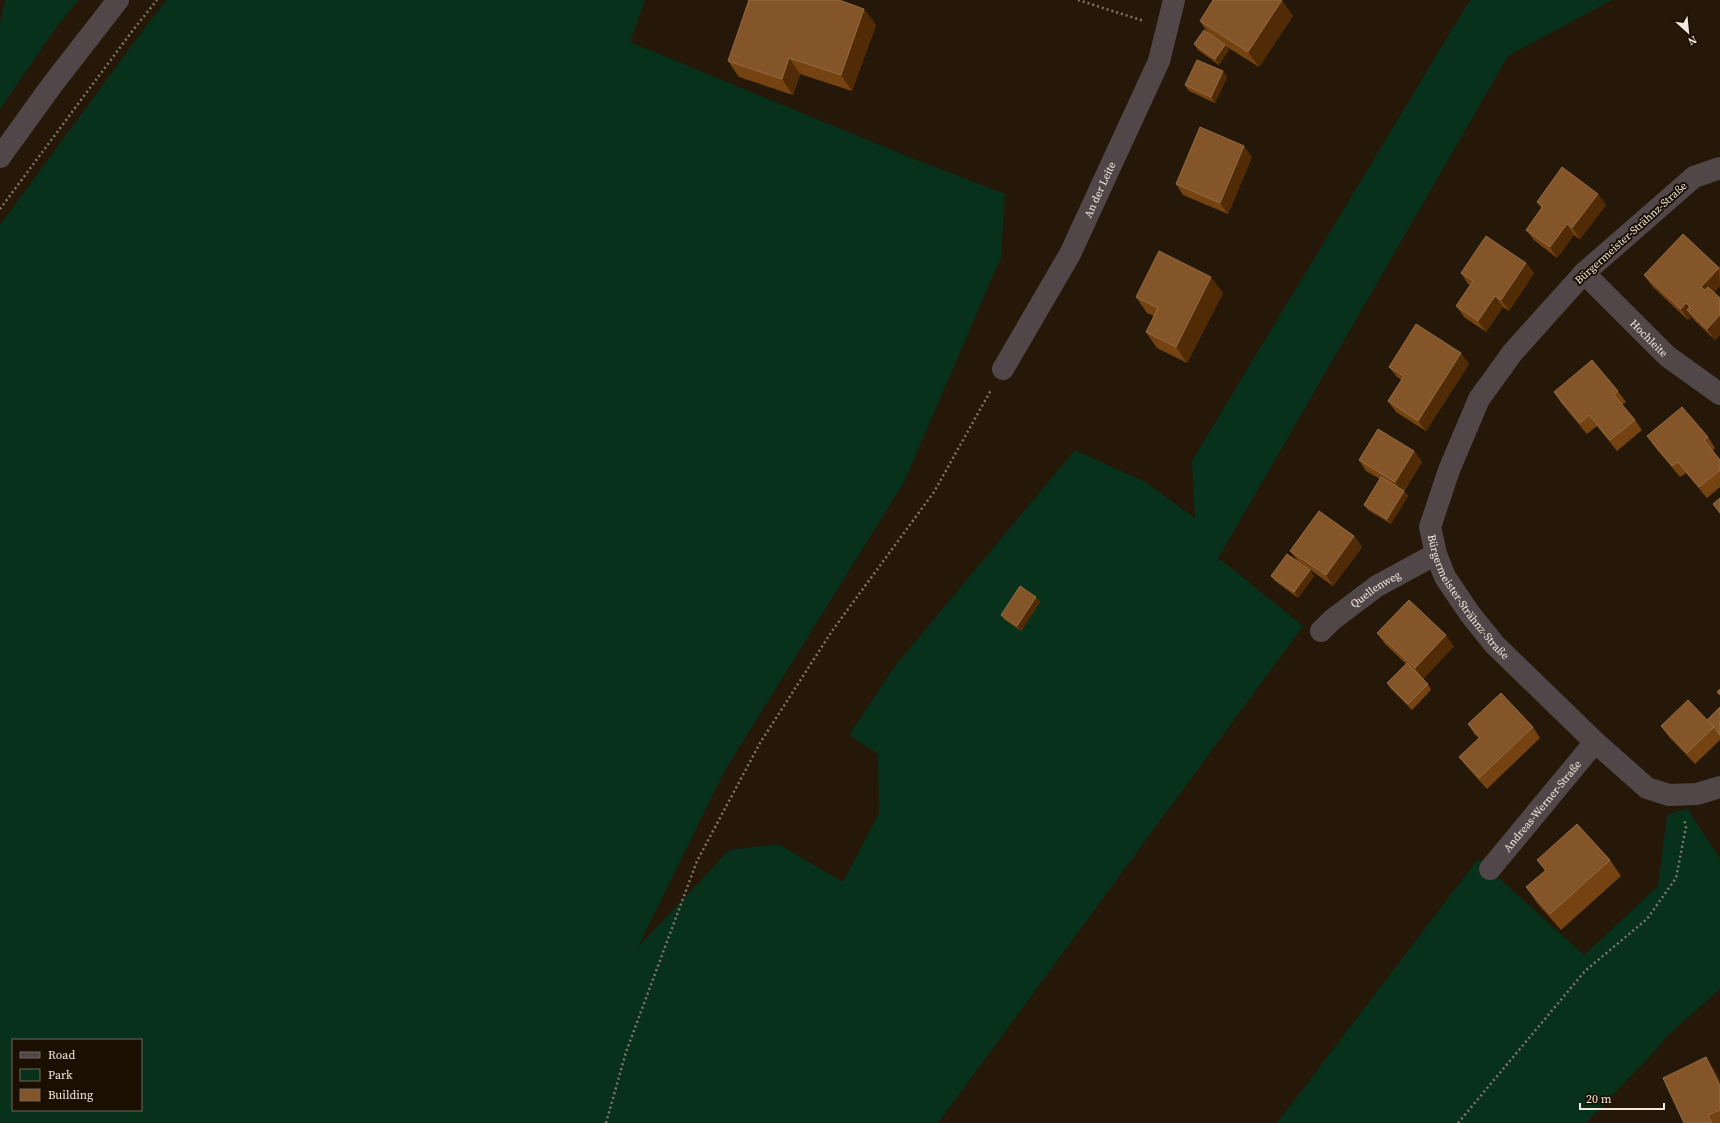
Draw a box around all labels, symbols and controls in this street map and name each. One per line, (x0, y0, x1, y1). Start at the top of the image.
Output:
north arrow (1668, 12, 1708, 52)
text: N (1685, 32, 1699, 49)
street label: An der Leite (1080, 159, 1119, 220)
street label: Bürgermeister-Strähnz-Straße (1572, 178, 1691, 288)
street label: Hochleite (1627, 316, 1672, 361)
street label: Bürgermeister-Strähnz-Straße (1424, 533, 1513, 663)
street label: Quellenweg (1347, 567, 1404, 611)
street label: Andreas-Werner-Straße (1500, 756, 1585, 855)
legend (12, 1039, 142, 1111)
text: Road (48, 1047, 75, 1063)
text: Park (48, 1067, 73, 1083)
scale bar (1580, 1085, 1664, 1111)
text: Building (48, 1087, 93, 1103)
text: 20 m (1586, 1091, 1612, 1107)

